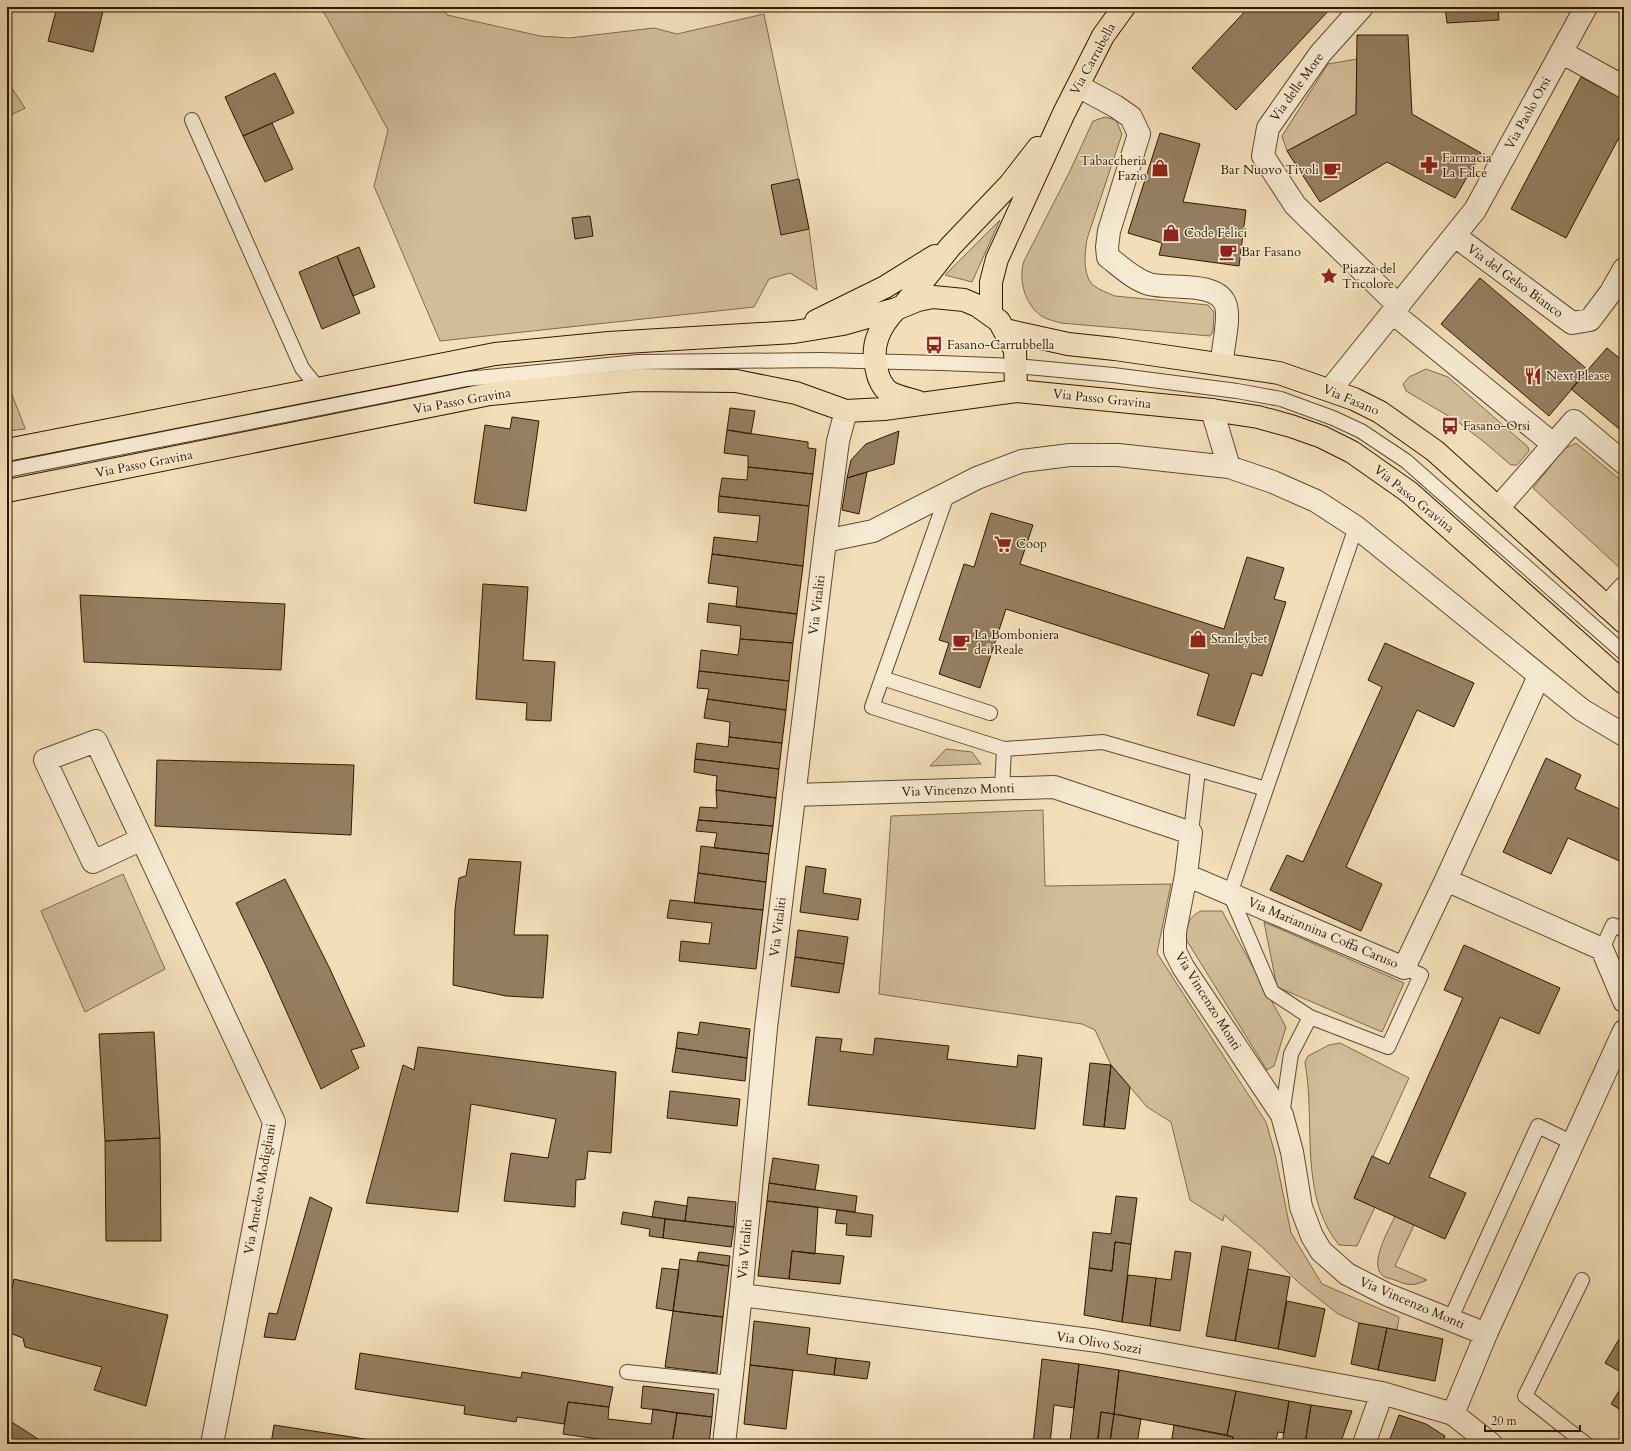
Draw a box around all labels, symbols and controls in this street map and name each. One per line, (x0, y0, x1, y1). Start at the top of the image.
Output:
street label: Via Carrubella (1066, 19, 1120, 98)
street label: Via delle More (1266, 49, 1328, 125)
street label: Via Paolo Orsi (1501, 73, 1556, 153)
place label: Farmacia La Falce (1442, 149, 1492, 182)
place label: Tabaccheria Fazio (1080, 152, 1147, 185)
pharmacy icon: Farmacia La Falce (1419, 155, 1439, 175)
shop icon: Tabaccheria Fazio (1150, 158, 1170, 178)
cafe icon: Bar Nuovo Tivoli (1322, 160, 1342, 180)
place label: Bar Nuovo Tivoli (1220, 161, 1319, 179)
shop icon: Code Felici (1161, 223, 1181, 243)
place label: Code Felici (1184, 224, 1247, 242)
street label: Via del Gelso Bianco (1463, 240, 1567, 322)
cafe icon: Bar Fasano (1218, 242, 1238, 262)
place label: Bar Fasano (1241, 243, 1301, 261)
place label: Piazza del Tricolore (1342, 260, 1397, 293)
place icon: Piazza del Tricolore (1319, 266, 1339, 286)
bus stop icon: Fasano-Carrubbella (924, 335, 944, 355)
place label: Fasano-Carrubbella (947, 336, 1055, 354)
restaurant icon: Next Please (1523, 366, 1543, 386)
place label: Next Please (1546, 367, 1610, 385)
street label: Via Fasano (1320, 380, 1382, 420)
street label: Via Passo Gravina (412, 383, 513, 418)
street label: Via Passo Gravina (1052, 385, 1152, 413)
bus stop icon: Fasano-Orsi (1440, 416, 1460, 436)
place label: Fasano-Orsi (1463, 417, 1531, 435)
street label: Via Passo Gravina (94, 446, 195, 482)
street label: Via Passo Gravina (1370, 461, 1458, 537)
supermarket icon: Coop (993, 534, 1013, 554)
place label: Coop (1016, 535, 1047, 553)
street label: Via Vitaliti (804, 574, 830, 636)
place label: La Bomboniera dei Reale (974, 626, 1060, 659)
shop icon: Stanleybet (1188, 629, 1208, 649)
place label: Stanleybet (1211, 630, 1268, 648)
cafe icon: La Bomboniera dei Reale (951, 632, 971, 652)
street label: Via Vincenzo Monti (901, 779, 1015, 801)
street label: Via Mariannina Coffa Caruso (1245, 893, 1401, 973)
street label: Via Vitaliti (765, 896, 791, 958)
street label: Via Vincenzo Monti (1170, 948, 1246, 1054)
street label: Via Amedeo Modigliani (240, 1122, 280, 1256)
street label: Via Vitaliti (733, 1218, 757, 1280)
street label: Via Vincenzo Monti (1357, 1273, 1468, 1333)
street label: Via Olivo Sozzi (1055, 1327, 1143, 1359)
scale bar (1485, 1407, 1580, 1433)
text: 20 m (1491, 1413, 1518, 1429)

